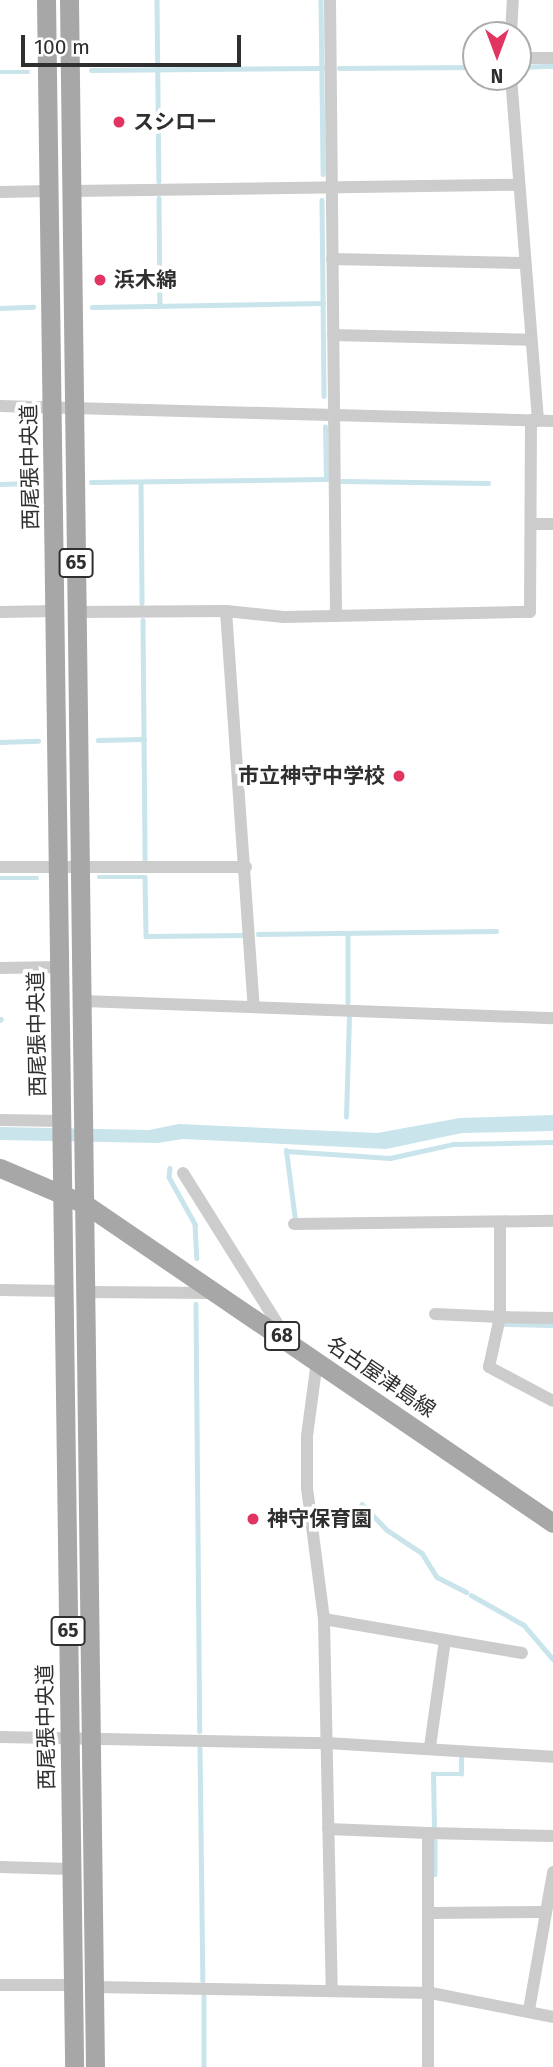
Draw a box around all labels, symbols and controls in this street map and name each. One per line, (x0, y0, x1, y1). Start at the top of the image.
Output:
scale bar (24, 21, 245, 65)
north arrow (462, 21, 532, 91)
text: 100 m (34, 34, 90, 60)
text: N (491, 64, 503, 87)
place label: スシロー (133, 109, 217, 135)
marker: スシロー (111, 114, 127, 130)
place label: 浜木綿 (114, 267, 177, 293)
marker: 浜木綿 (92, 272, 108, 288)
street label: 西尾張中央道 (16, 404, 44, 530)
road number: 65 (58, 548, 94, 578)
place label: 市立神守中学校 (238, 763, 385, 789)
marker: 市立神守中学校 (391, 768, 407, 784)
street label: 西尾張中央道 (23, 971, 51, 1097)
road number: 68 (263, 1320, 301, 1352)
street label: 名古屋津島線 (322, 1331, 440, 1423)
place label: 神守保育園 (267, 1506, 372, 1532)
marker: 神守保育園 (245, 1511, 261, 1527)
road number: 65 (50, 1616, 86, 1646)
street label: 西尾張中央道 (32, 1664, 60, 1790)

